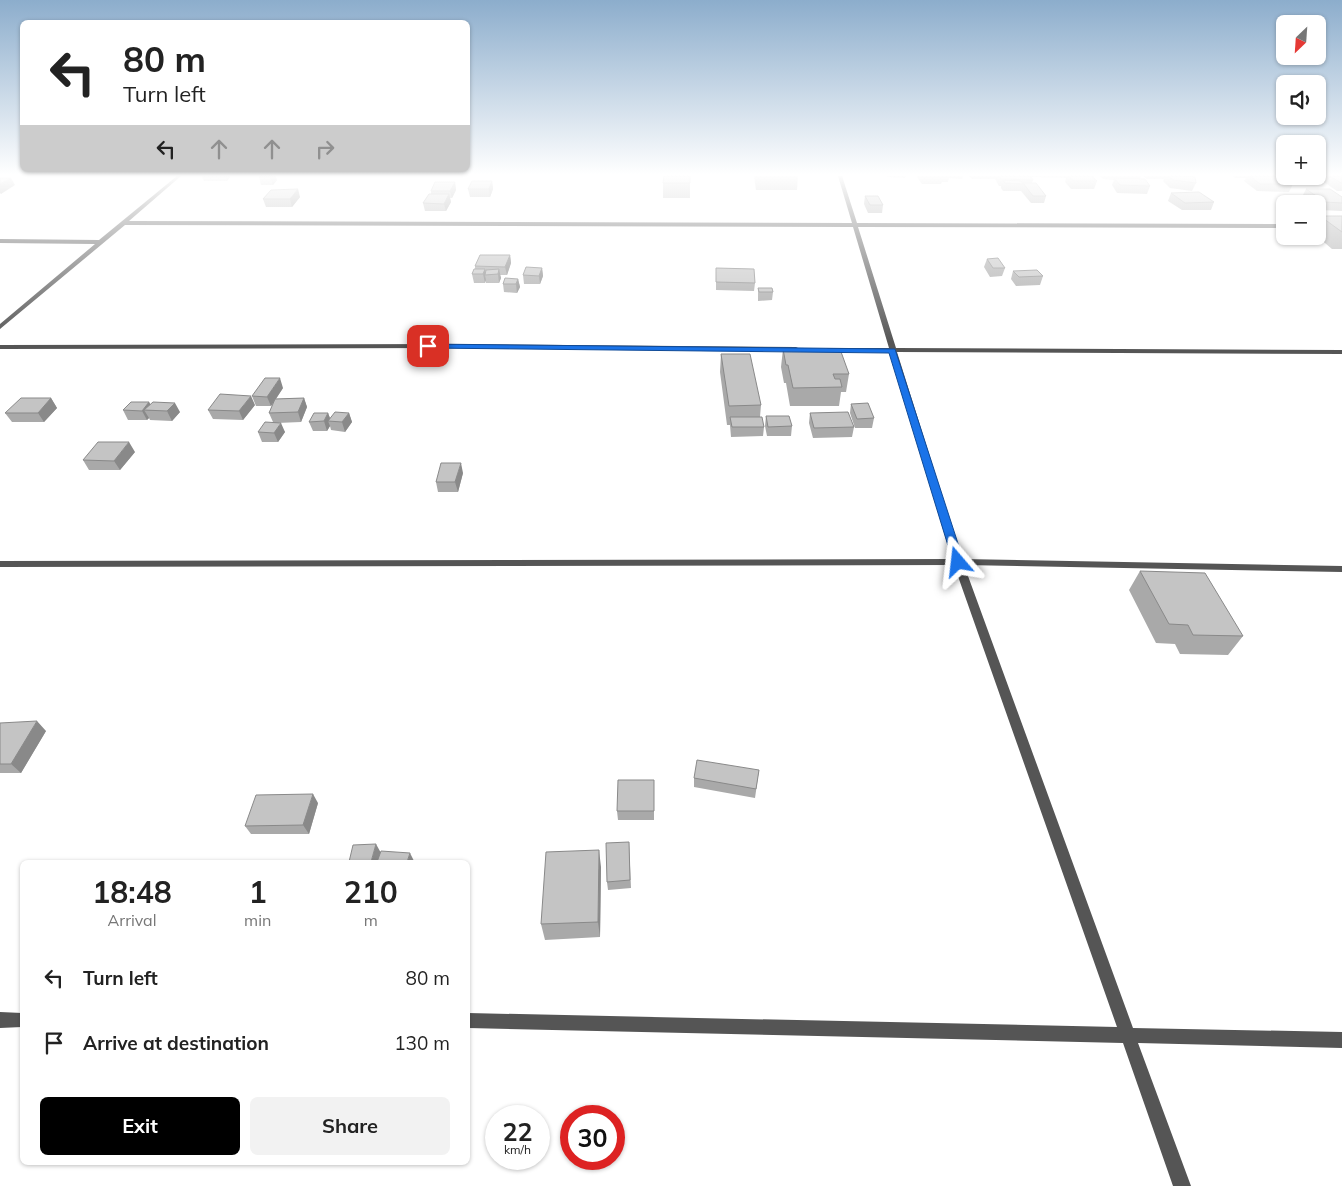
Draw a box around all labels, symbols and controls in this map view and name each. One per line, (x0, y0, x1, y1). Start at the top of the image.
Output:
north arrow (1276, 15, 1326, 65)
map controls (1276, 15, 1326, 245)
text: 80 m (123, 37, 206, 81)
icon: left (40, 40, 105, 105)
button: sound (1276, 75, 1326, 125)
text: Turn left (123, 80, 206, 108)
icon: left (152, 135, 180, 163)
icon: ahead (205, 135, 233, 163)
icon: ahead (258, 135, 286, 163)
icon: right (311, 135, 339, 163)
button: + (1276, 135, 1326, 185)
button: − (1276, 195, 1326, 245)
pin (407, 325, 449, 367)
icon: arrive (414, 332, 442, 360)
position arrow (931, 535, 983, 587)
text: 18:48 (92, 873, 172, 911)
text: 1 (249, 873, 267, 911)
text: 210 (344, 873, 398, 911)
text: Arrival (108, 910, 157, 930)
text: min (244, 910, 271, 930)
text: m (364, 910, 378, 930)
icon: left (40, 964, 68, 992)
text: Turn left (83, 966, 158, 990)
text: 80 m (406, 966, 450, 990)
icon: arrive (40, 1029, 68, 1057)
text: Arrive at destination (83, 1031, 269, 1055)
text: 130 m (394, 1031, 450, 1055)
button: Exit (40, 1097, 240, 1155)
button: Share (250, 1097, 450, 1155)
speed limit sign: 30 (560, 1105, 625, 1170)
text: 22 (502, 1116, 533, 1147)
text: km/h (504, 1142, 531, 1157)

